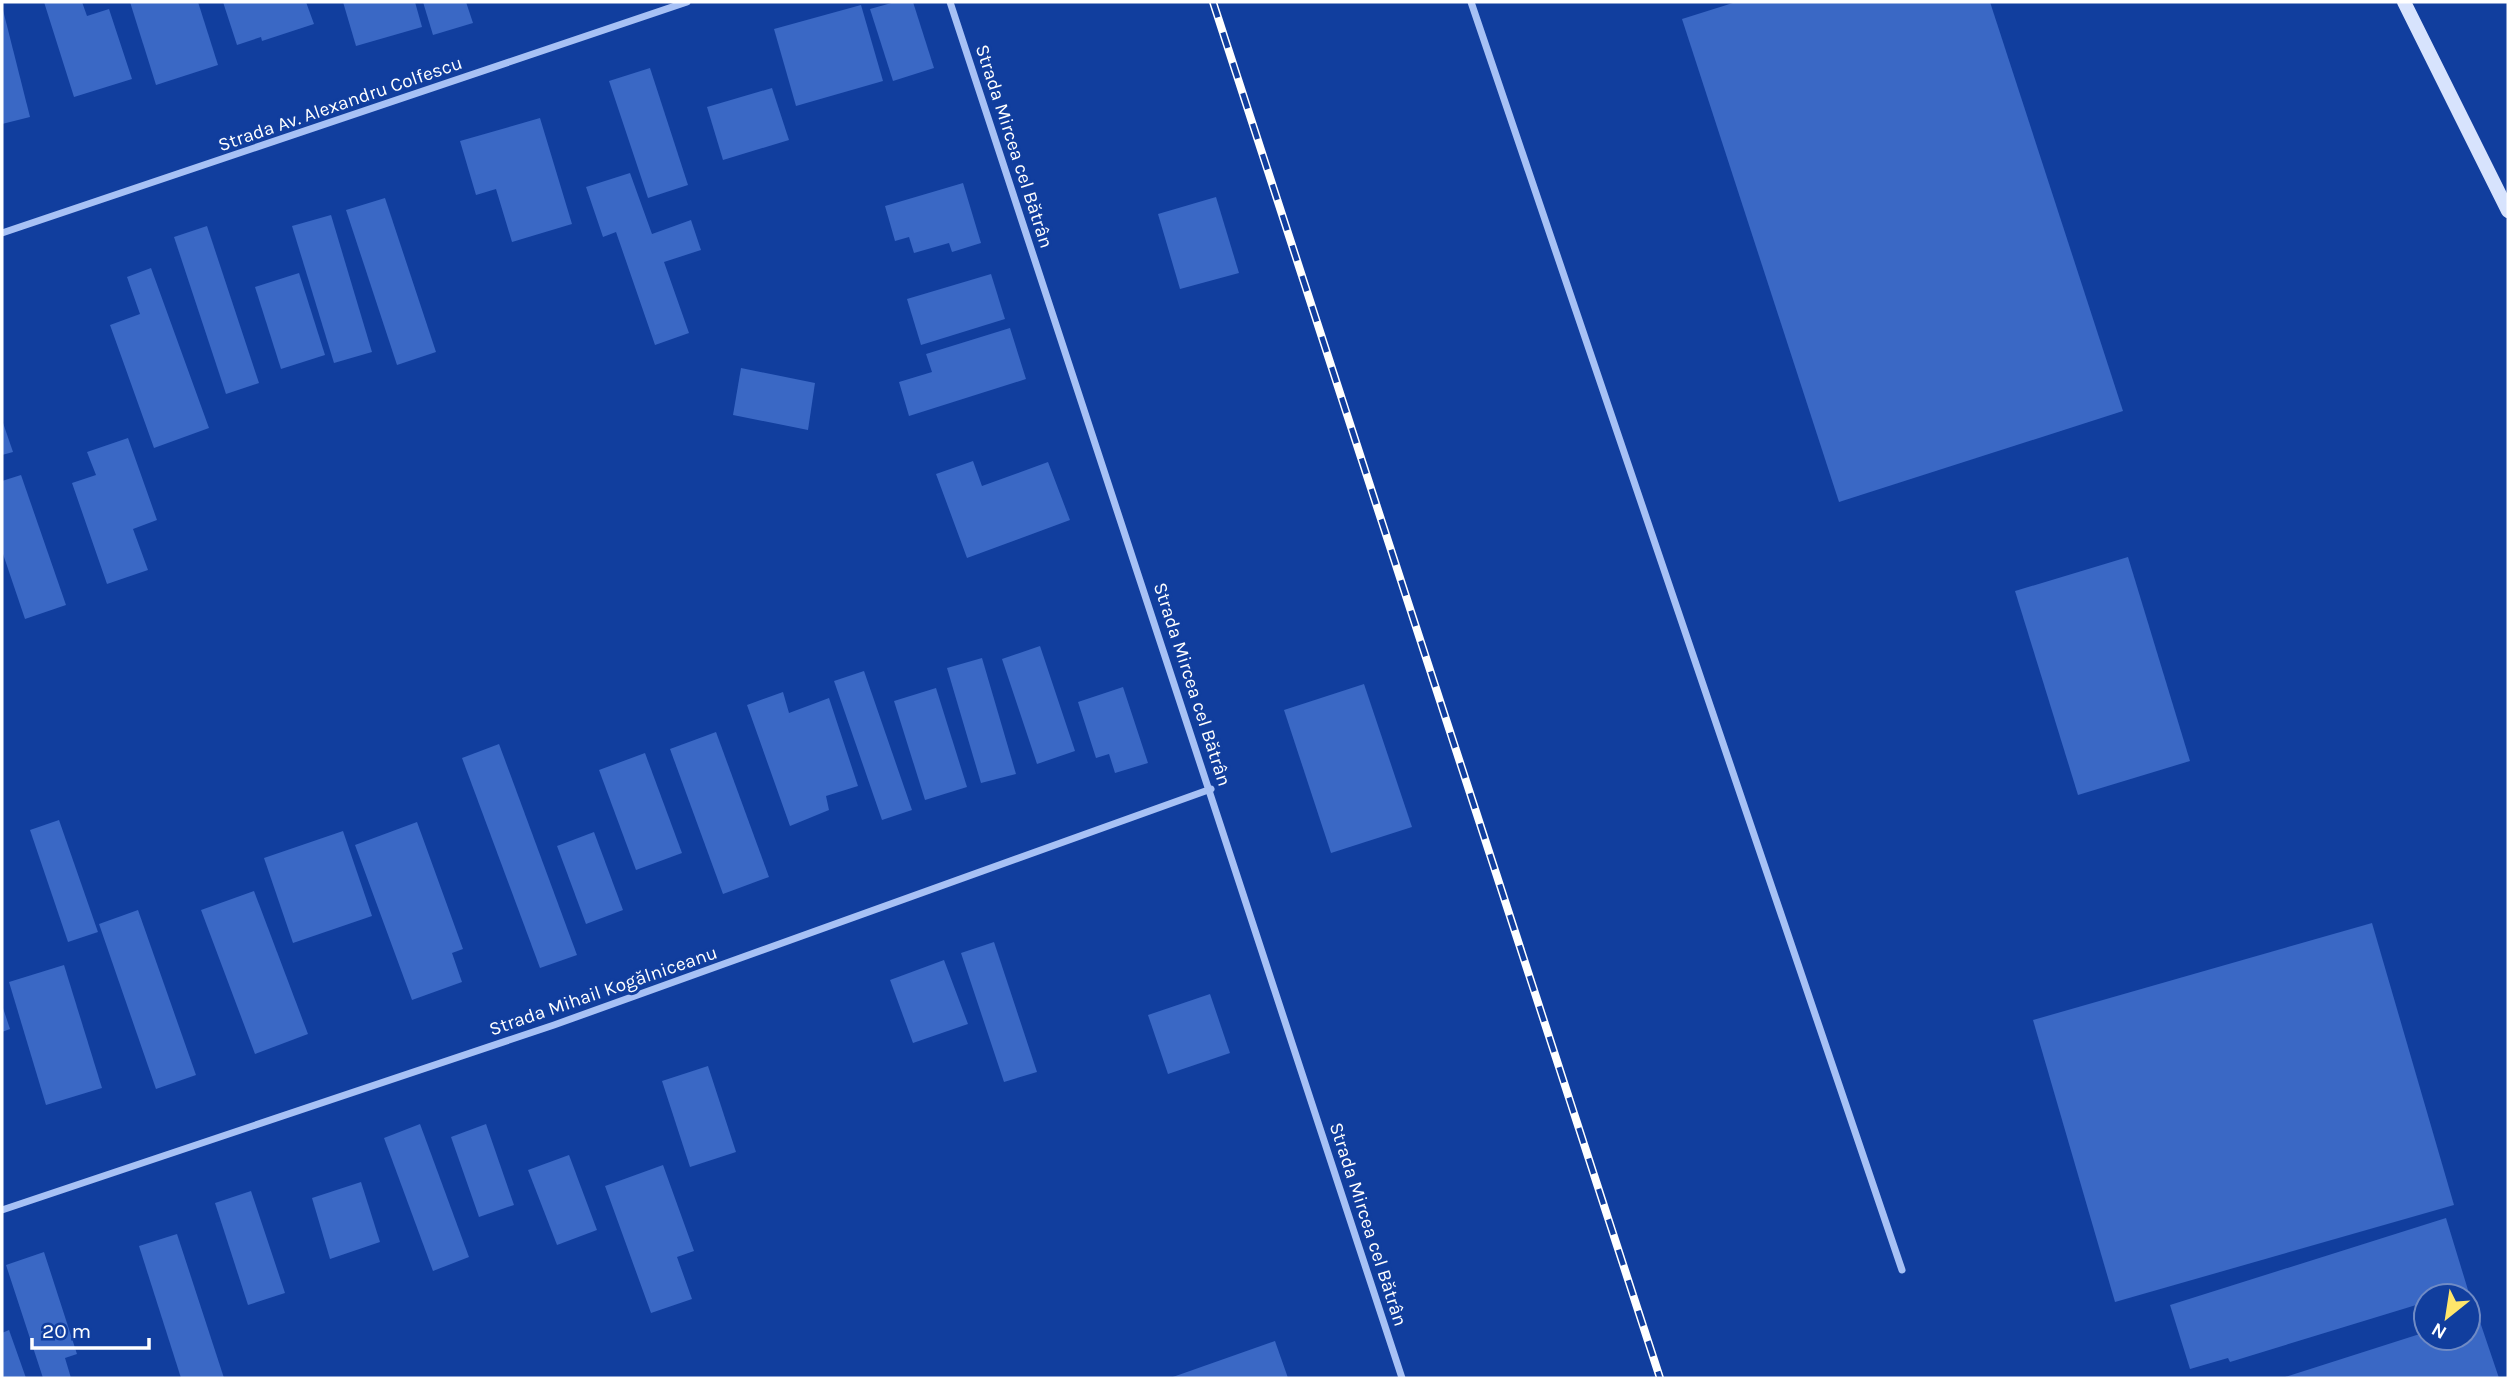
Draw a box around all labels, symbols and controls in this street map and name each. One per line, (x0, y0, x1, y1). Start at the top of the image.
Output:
street label: Strada Mircea cel Bătrân (971, 42, 1057, 251)
street label: Strada Av. Alexandru Colfescu (215, 52, 465, 156)
street label: Strada Mircea cel Bătrân (1149, 580, 1235, 789)
street label: Strada Mihail Kogălniceanu (486, 941, 720, 1040)
street label: Strada Mircea cel Bătrân (1325, 1120, 1411, 1329)
north arrow (2412, 1282, 2482, 1352)
scale bar (32, 1306, 149, 1350)
text: N (2428, 1318, 2450, 1344)
text: 20 m (42, 1319, 91, 1343)

